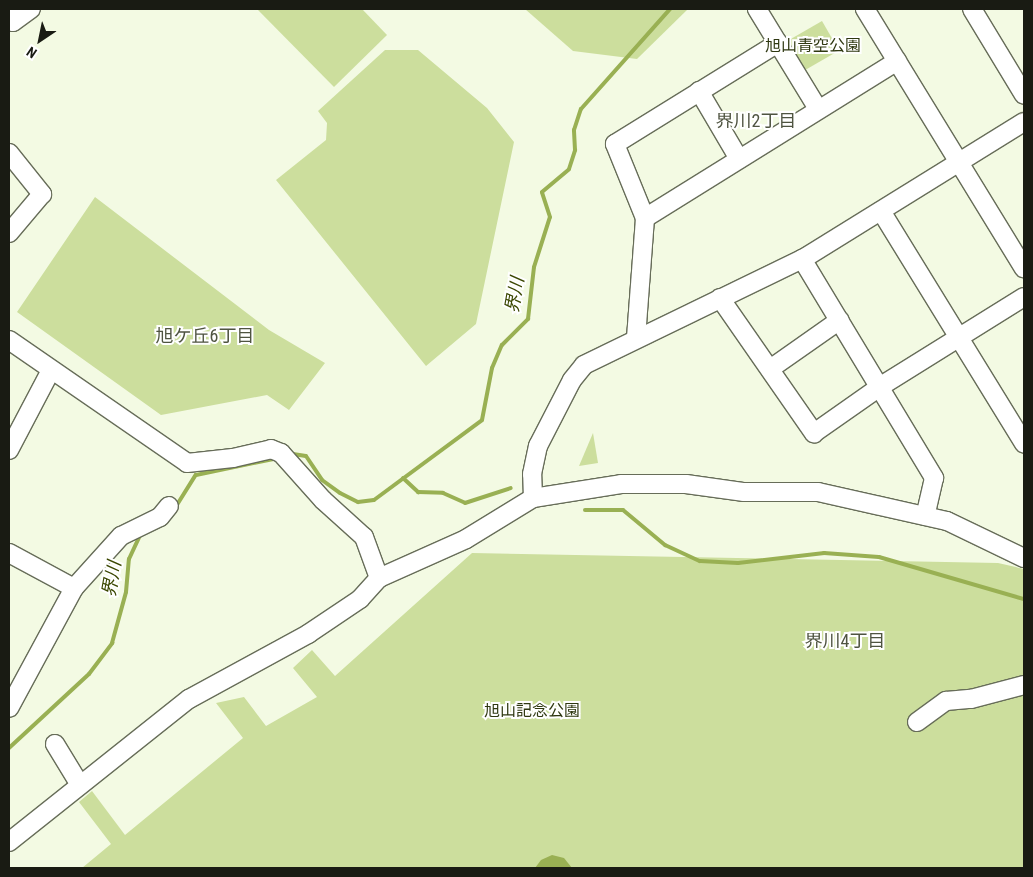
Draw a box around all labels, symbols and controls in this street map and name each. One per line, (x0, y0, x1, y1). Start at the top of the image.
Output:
north arrow (15, 15, 65, 65)
park label: 旭山青空公園 (765, 36, 861, 56)
text: N (24, 43, 40, 61)
district label: 界川2丁目 (716, 110, 796, 132)
water label: 界川 (501, 275, 529, 315)
district label: 旭ケ丘6丁目 (156, 325, 254, 347)
water label: 界川 (98, 559, 126, 599)
district label: 界川4丁目 (805, 630, 885, 652)
park label: 旭山記念公園 (484, 701, 580, 721)

